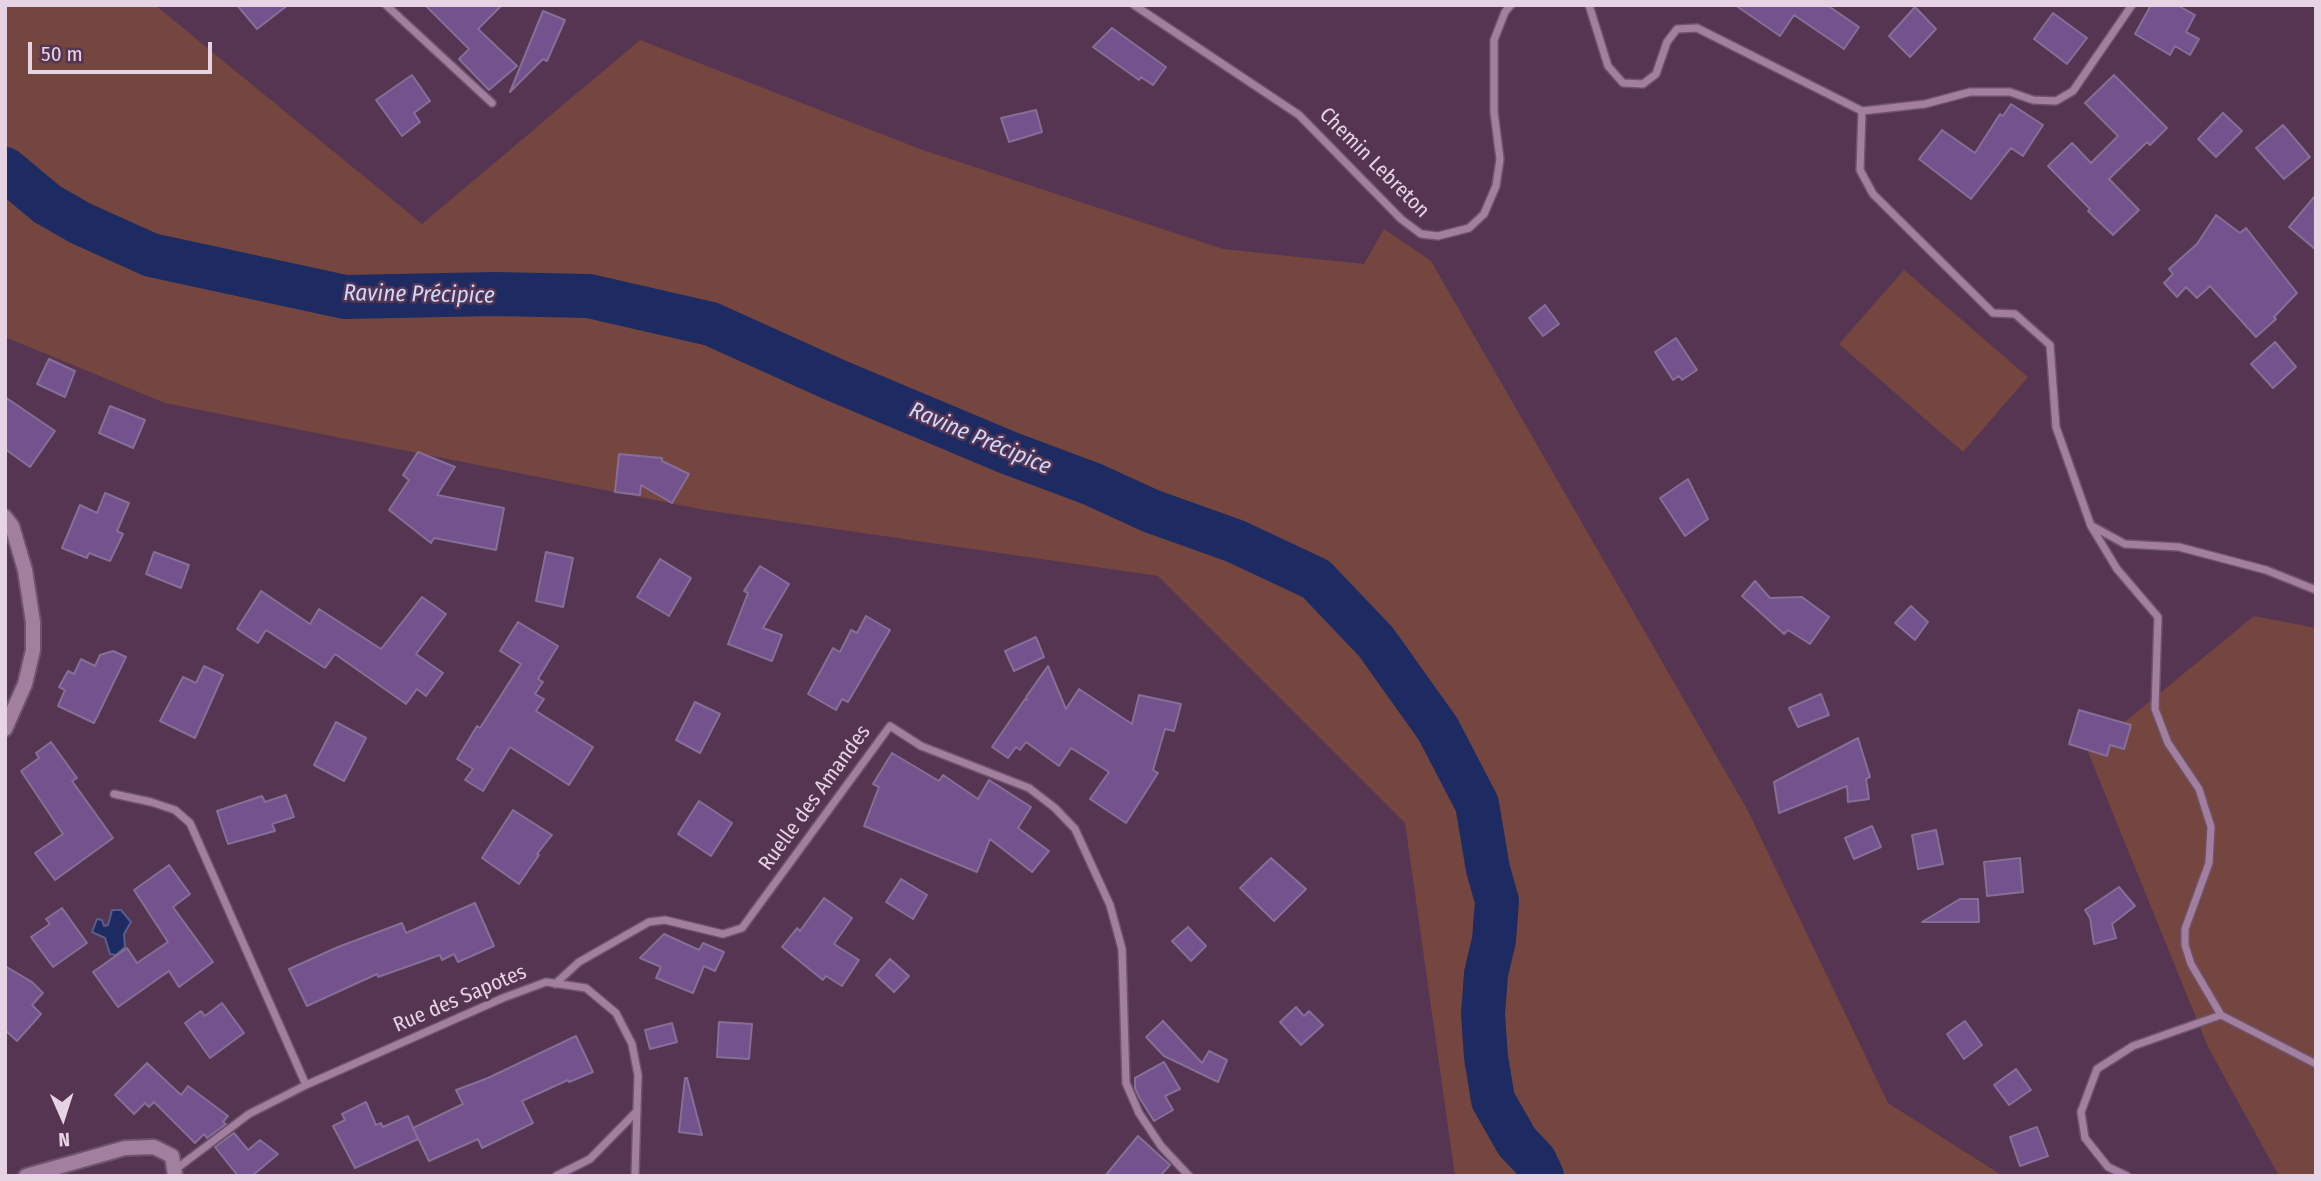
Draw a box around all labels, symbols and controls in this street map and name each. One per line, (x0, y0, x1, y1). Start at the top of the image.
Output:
scale bar (32, 28, 215, 72)
text: 50 m (41, 41, 83, 67)
street label: Chemin Lebreton (1314, 103, 1434, 223)
water label: Ravine Précipice (343, 280, 495, 310)
water label: Ravine Précipice (905, 397, 1055, 481)
street label: Ruelle des Amandes (754, 720, 876, 876)
street label: Rue des Sapotes (390, 960, 530, 1038)
north arrow (28, 1083, 98, 1153)
text: N (58, 1128, 70, 1151)

